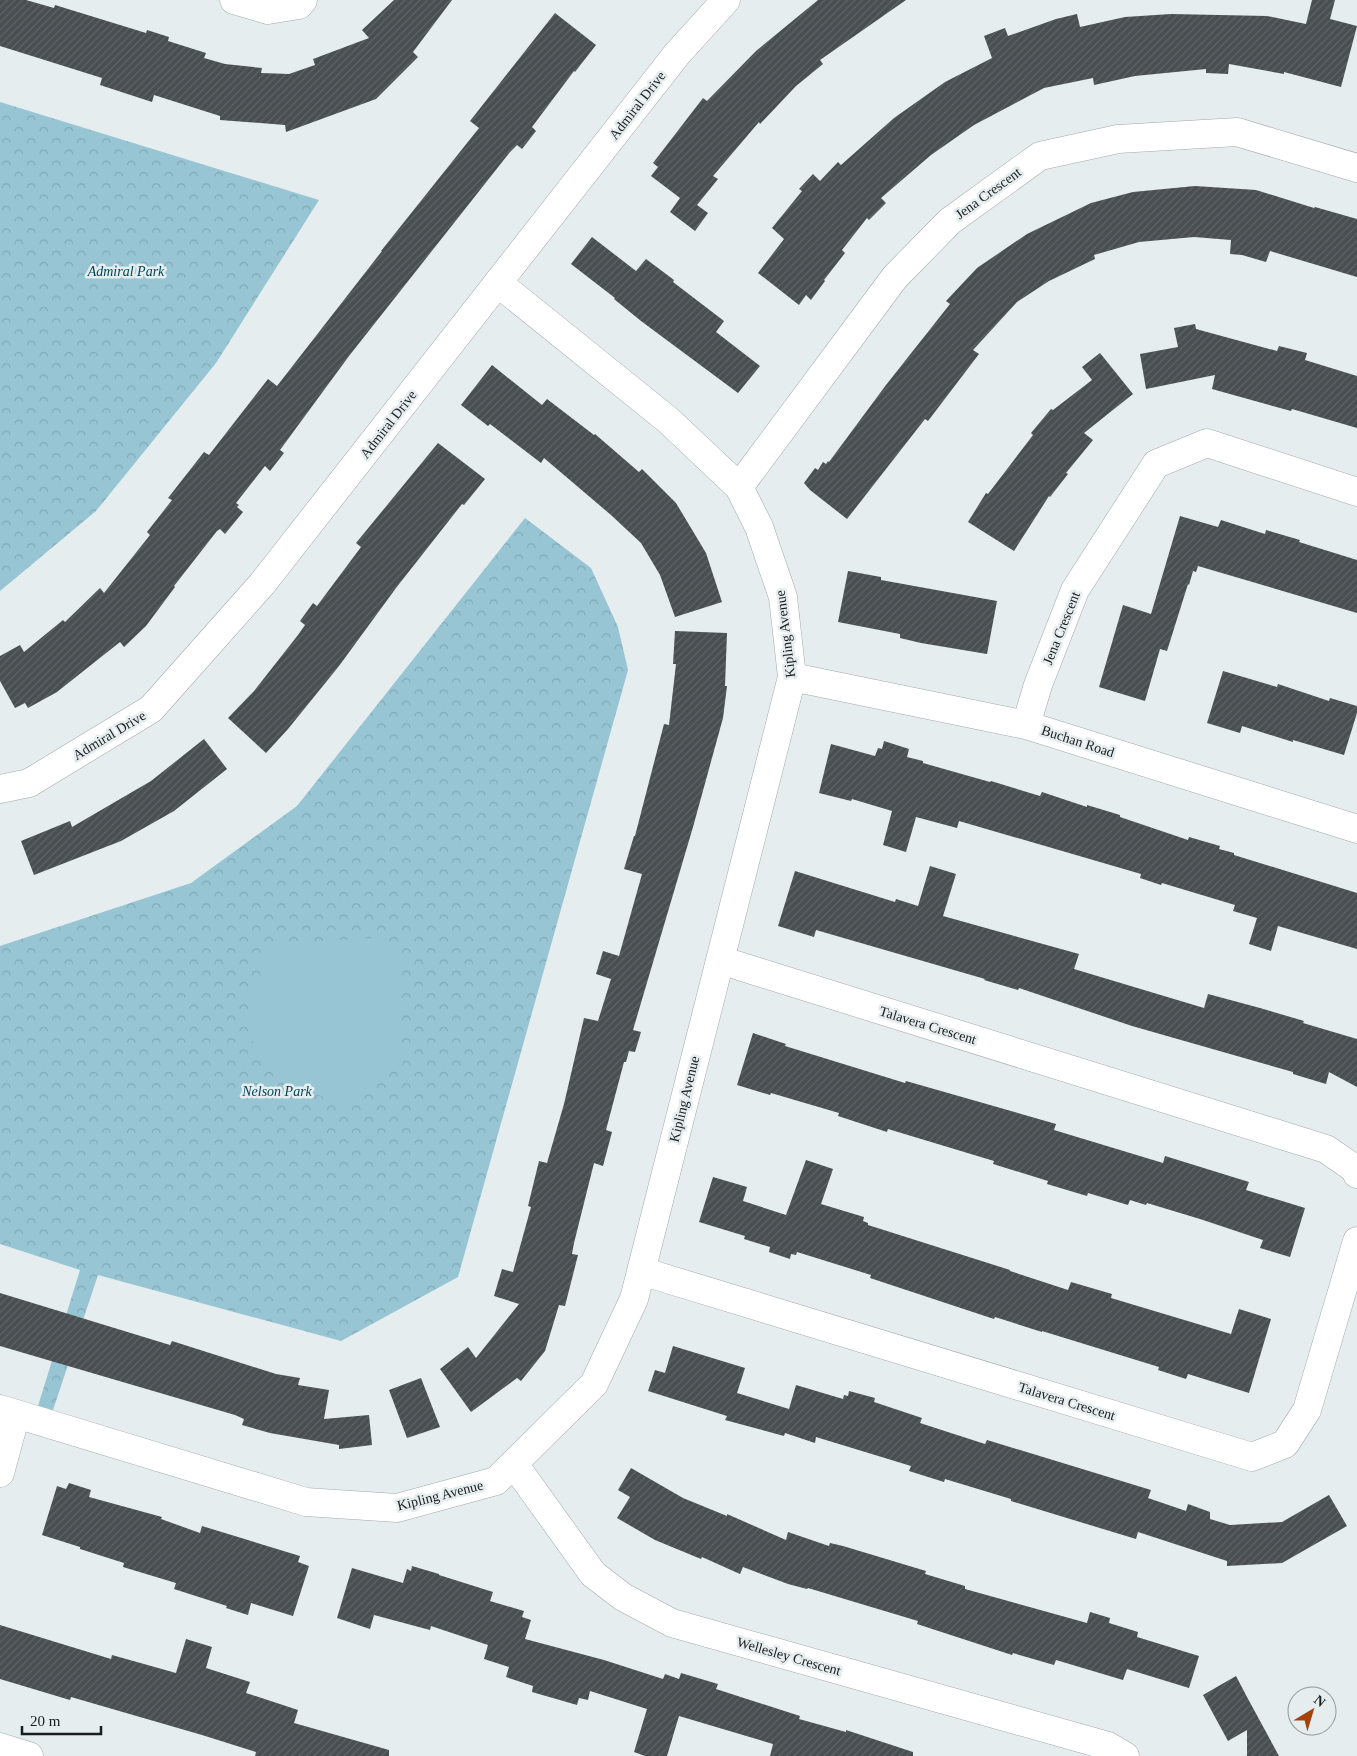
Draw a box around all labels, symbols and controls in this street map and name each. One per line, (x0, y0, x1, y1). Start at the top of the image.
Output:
street label: Admiral Drive (606, 68, 669, 142)
street label: Jena Crescent (953, 165, 1024, 222)
park label: Admiral Park (87, 264, 165, 279)
street label: Admiral Drive (357, 387, 420, 461)
street label: Kipling Avenue (773, 589, 798, 679)
street label: Jena Crescent (1040, 589, 1083, 667)
street label: Admiral Drive (70, 708, 148, 763)
street label: Buchan Road (1039, 723, 1116, 760)
street label: Talavera Crescent (878, 1004, 978, 1047)
street label: Kipling Avenue (667, 1055, 702, 1144)
park label: Nelson Park (241, 1084, 313, 1099)
street label: Talavera Crescent (1017, 1380, 1117, 1423)
street label: Kipling Avenue (396, 1478, 485, 1513)
street label: Wellesley Crescent (735, 1634, 843, 1679)
north arrow (1287, 1686, 1337, 1736)
text: N (1311, 1692, 1328, 1710)
scale bar (22, 1704, 101, 1736)
text: 20 m (30, 1713, 61, 1729)

